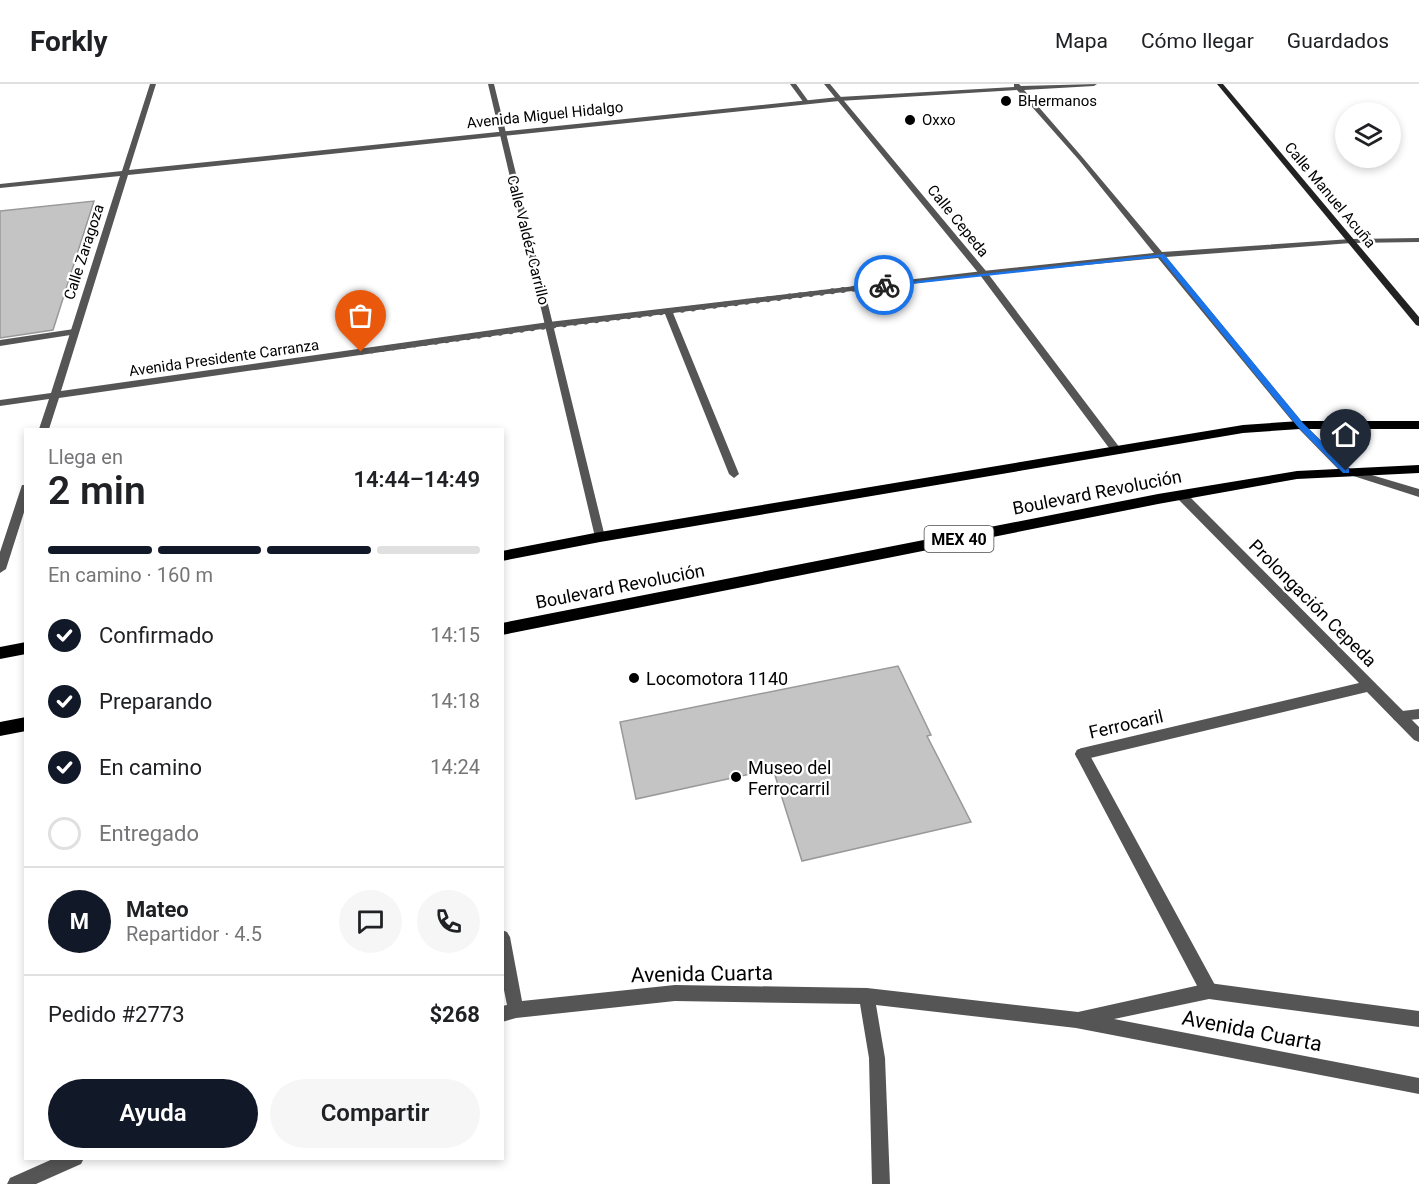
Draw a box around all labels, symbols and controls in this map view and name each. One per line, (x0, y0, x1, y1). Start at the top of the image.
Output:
text: Forkly (30, 25, 108, 58)
text: Mapa (1055, 29, 1108, 53)
text: Cómo llegar (1141, 29, 1254, 53)
text: Guardados (1287, 29, 1389, 53)
place label: BHermanos (1018, 92, 1097, 110)
marker: BHermanos (999, 94, 1013, 108)
street label: Avenida Miguel Hidalgo (466, 98, 624, 132)
map controls (1335, 102, 1401, 168)
button: layers (1335, 102, 1401, 168)
place label: Oxxo (922, 111, 956, 129)
marker: Oxxo (903, 113, 917, 127)
street label: Calle Manuel Acuña (1281, 139, 1379, 251)
street label: Calle Valdéz Carrillo (503, 173, 553, 307)
street label: Calle Cepeda (923, 181, 993, 261)
street label: Calle Zaragoza (60, 202, 108, 302)
courier (854, 255, 914, 315)
icon: bike (868, 269, 901, 302)
pin (335, 290, 386, 352)
icon: bag (344, 299, 377, 332)
street label: Avenida Presidente Carranza (128, 336, 320, 380)
pin (1320, 409, 1371, 471)
icon: home (1329, 418, 1362, 451)
text: Llega en (48, 445, 123, 469)
street label: Boulevard Revolución (1011, 465, 1183, 519)
text: 14:44–14:49 (353, 467, 480, 492)
text: 2 min (48, 468, 146, 514)
road number: MEX 40 (924, 526, 994, 552)
street label: Prolongación Cepeda (1245, 535, 1381, 671)
street label: Boulevard Revolución (534, 559, 706, 613)
text: En camino · 160 m (48, 563, 213, 587)
icon: check (48, 619, 81, 652)
text: Confirmado (99, 623, 214, 648)
text: 14:15 (430, 623, 480, 647)
place label: Locomotora 1140 (646, 668, 788, 689)
marker: Locomotora 1140 (627, 671, 641, 685)
icon: check (48, 685, 81, 718)
text: Preparando (99, 689, 212, 714)
text: 14:18 (430, 689, 480, 713)
street label: Ferrocaril (1087, 705, 1165, 743)
icon: check (48, 751, 81, 784)
text: En camino (99, 755, 202, 780)
text: 14:24 (430, 755, 480, 779)
place label: Museo del Ferrocarril (748, 757, 831, 799)
marker: Museo del Ferrocarril (729, 770, 743, 784)
text: Entregado (99, 821, 199, 846)
button: chat (339, 890, 402, 953)
button: phone (417, 890, 480, 953)
text: Mateo (126, 897, 189, 922)
text: M (70, 909, 89, 934)
text: Repartidor · 4.5 (126, 922, 262, 946)
street label: Avenida Cuarta (631, 961, 773, 987)
text: Pedido #2773 (48, 1002, 185, 1027)
text: $268 (430, 1002, 480, 1027)
street label: Avenida Cuarta (1180, 1006, 1324, 1056)
button: Ayuda (48, 1079, 258, 1148)
button: Compartir (270, 1079, 480, 1148)

